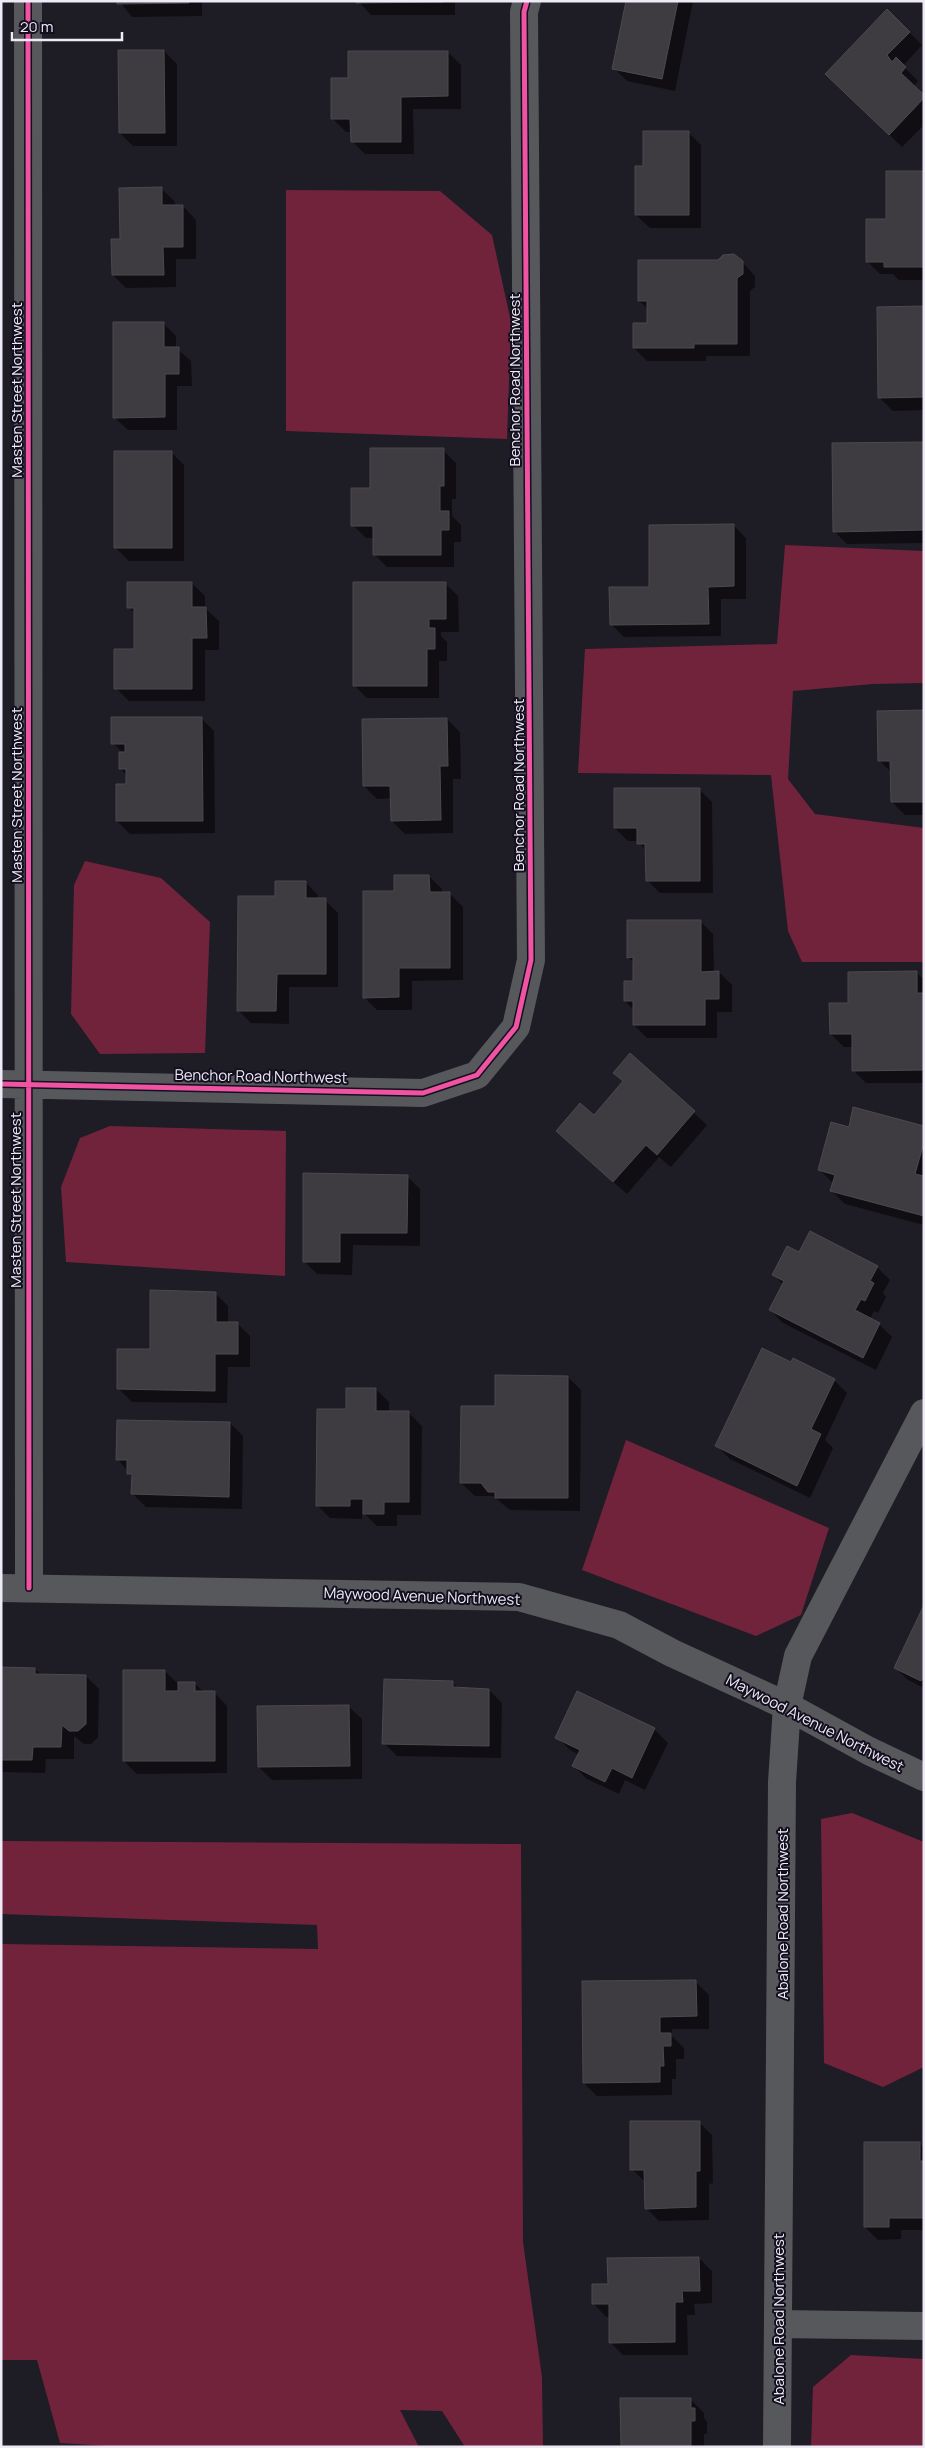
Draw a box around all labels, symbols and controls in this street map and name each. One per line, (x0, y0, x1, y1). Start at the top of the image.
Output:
scale bar (12, 10, 122, 42)
text: 20 m (20, 16, 53, 37)
street label: Benchor Road Northwest (504, 294, 525, 466)
street label: Masten Street Northwest (6, 302, 27, 478)
street label: Benchor Road Northwest (508, 699, 529, 871)
street label: Masten Street Northwest (6, 707, 27, 883)
street label: Benchor Road Northwest (174, 1064, 348, 1088)
street label: Masten Street Northwest (5, 1112, 26, 1288)
street label: Maywood Avenue Northwest (323, 1582, 521, 1610)
street label: Maywood Avenue Northwest (722, 1669, 908, 1777)
street label: Abalone Road Northwest (772, 1828, 793, 2000)
street label: Abalone Road Northwest (768, 2233, 789, 2405)

